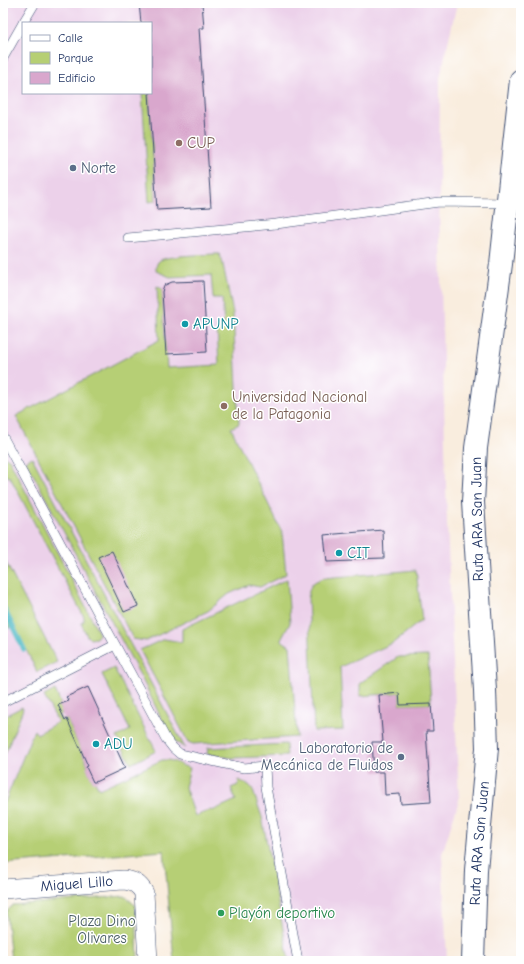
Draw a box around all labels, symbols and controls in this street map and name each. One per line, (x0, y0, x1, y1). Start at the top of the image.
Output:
legend (22, 22, 152, 94)
text: Calle (58, 31, 83, 45)
text: Parque (58, 51, 93, 65)
text: Edificio (58, 71, 95, 85)
place label: CUP (187, 134, 216, 152)
marker: CUP (174, 138, 184, 148)
place label: Norte (81, 159, 117, 177)
marker: Norte (68, 163, 78, 173)
place label: APUNP (193, 315, 239, 333)
marker: APUNP (180, 319, 190, 329)
place label: Universidad Nacional de la Patagonia (232, 388, 367, 423)
marker: Universidad Nacional de la Patagonia (219, 401, 229, 411)
street label: Ruta ARA San Juan (467, 457, 487, 581)
place label: CIT (347, 544, 370, 562)
marker: CIT (334, 548, 344, 558)
place label: ADU (104, 735, 133, 753)
marker: ADU (91, 739, 101, 749)
place label: Laboratorio de Mecánica de Fluidos (261, 739, 393, 774)
marker: Laboratorio de Mecánica de Fluidos (396, 752, 406, 762)
street label: Ruta ARA San Juan (466, 780, 493, 906)
street label: Miguel Lillo (40, 872, 114, 895)
place label: Playón deportivo (229, 904, 335, 922)
marker: Playón deportivo (216, 908, 226, 918)
park label: Plaza Dino Olivares (68, 912, 136, 947)

